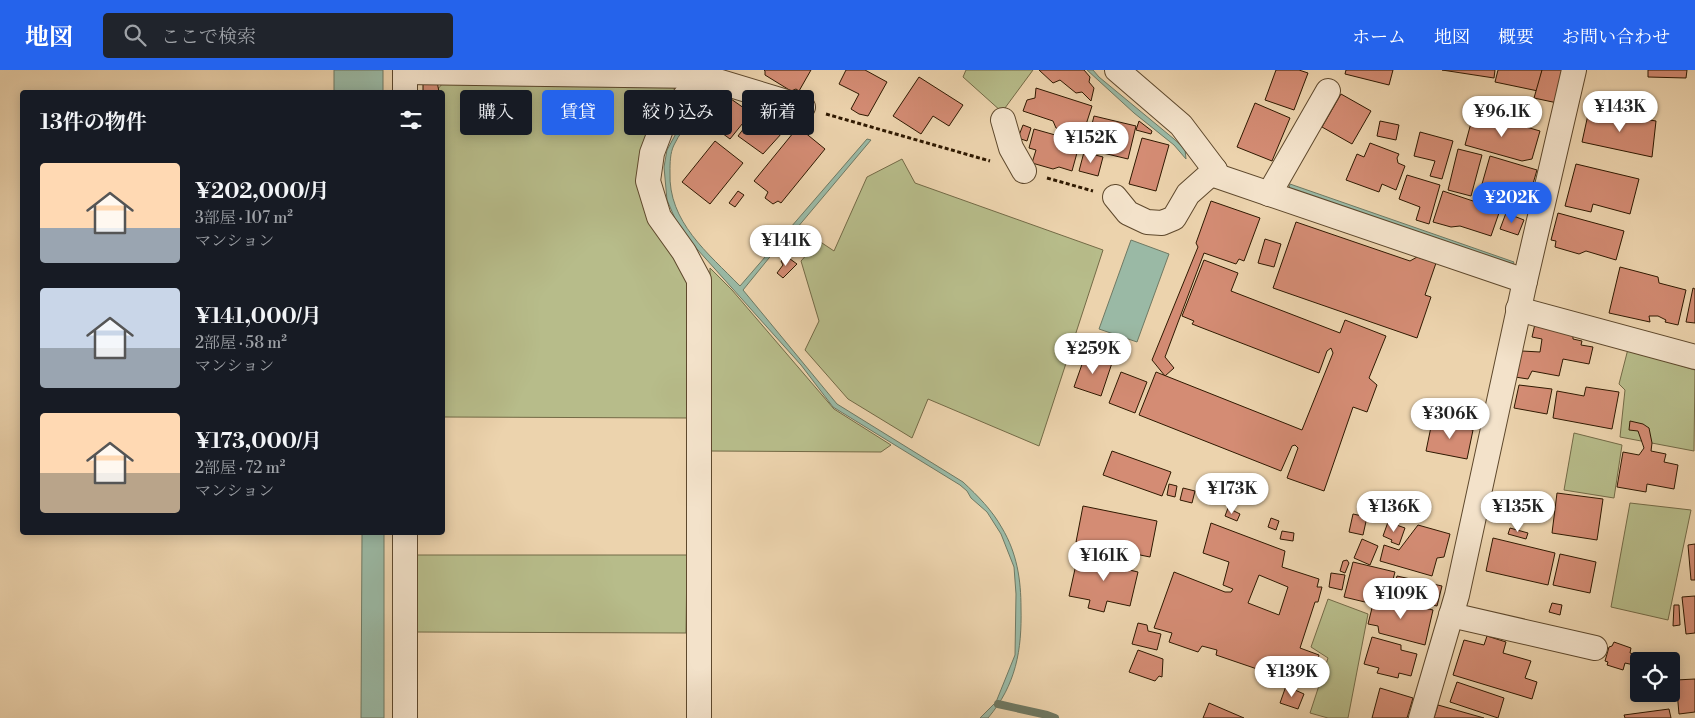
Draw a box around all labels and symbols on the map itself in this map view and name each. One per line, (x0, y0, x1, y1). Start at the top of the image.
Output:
pin: ¥143K (1585, 90, 1655, 133)
pin: ¥96.1K (1461, 96, 1543, 138)
pin: ¥152K (1056, 122, 1126, 164)
pin: ¥202K (1477, 182, 1547, 224)
pin: ¥141K (751, 224, 821, 267)
pin: ¥259K (1058, 332, 1128, 375)
pin: ¥306K (1415, 398, 1485, 440)
pin: ¥173K (1197, 472, 1267, 515)
pin: ¥136K (1359, 490, 1429, 533)
pin: ¥135K (1483, 490, 1553, 533)
pin: ¥161K (1069, 540, 1139, 582)
pin: ¥109K (1366, 578, 1436, 620)
pin: ¥139K (1257, 656, 1327, 698)

